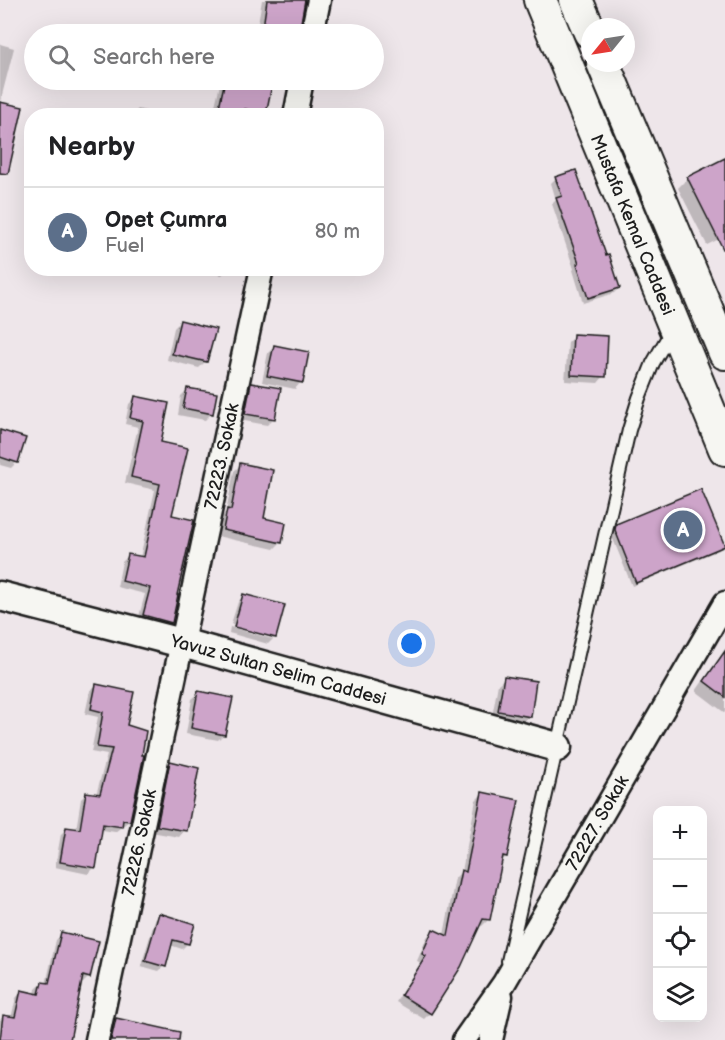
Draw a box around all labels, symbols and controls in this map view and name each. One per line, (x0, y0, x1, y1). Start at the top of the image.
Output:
north arrow (581, 18, 635, 72)
search box (24, 24, 384, 90)
icon: search (45, 41, 78, 74)
text: Search here (93, 44, 215, 71)
street label: Mustafa Kemal Caddesi (586, 131, 679, 318)
text: Nearby (48, 132, 135, 163)
text: Opet Çumra (105, 207, 227, 234)
text: A (61, 220, 74, 244)
text: 80 m (315, 220, 360, 244)
text: Fuel (105, 234, 144, 258)
street label: 72223. Sokak (200, 401, 243, 511)
pin: A (664, 508, 702, 552)
your location (397, 629, 426, 658)
street label: Yavuz Sultan Selim Caddesi (167, 630, 389, 710)
street label: 72227. Sokak (561, 771, 633, 874)
street label: 72226. Sokak (118, 787, 161, 898)
map controls (653, 806, 707, 1022)
button: + (653, 806, 707, 860)
button: − (653, 860, 707, 914)
button: locate (653, 914, 707, 968)
button: layers (653, 968, 707, 1022)

